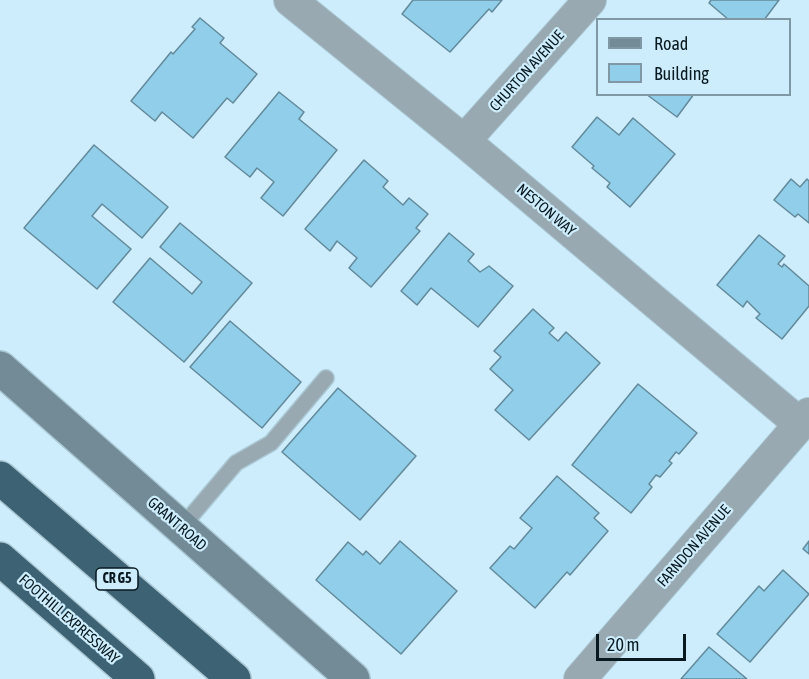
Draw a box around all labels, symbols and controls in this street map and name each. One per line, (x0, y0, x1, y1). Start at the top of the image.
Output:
legend (596, 18, 791, 96)
street label: CHURTON AVENUE (486, 27, 568, 115)
text: Road (654, 33, 688, 54)
text: Building (654, 63, 709, 84)
street label: NESTON WAY (513, 180, 579, 240)
street label: GRANT ROAD (144, 494, 210, 554)
street label: FARNDON AVENUE (654, 501, 734, 591)
road number: CR G5 (96, 568, 138, 590)
street label: FOOTHILL EXPRESSWAY (15, 571, 123, 667)
scale bar (599, 622, 689, 660)
text: 20 m (607, 634, 639, 655)

